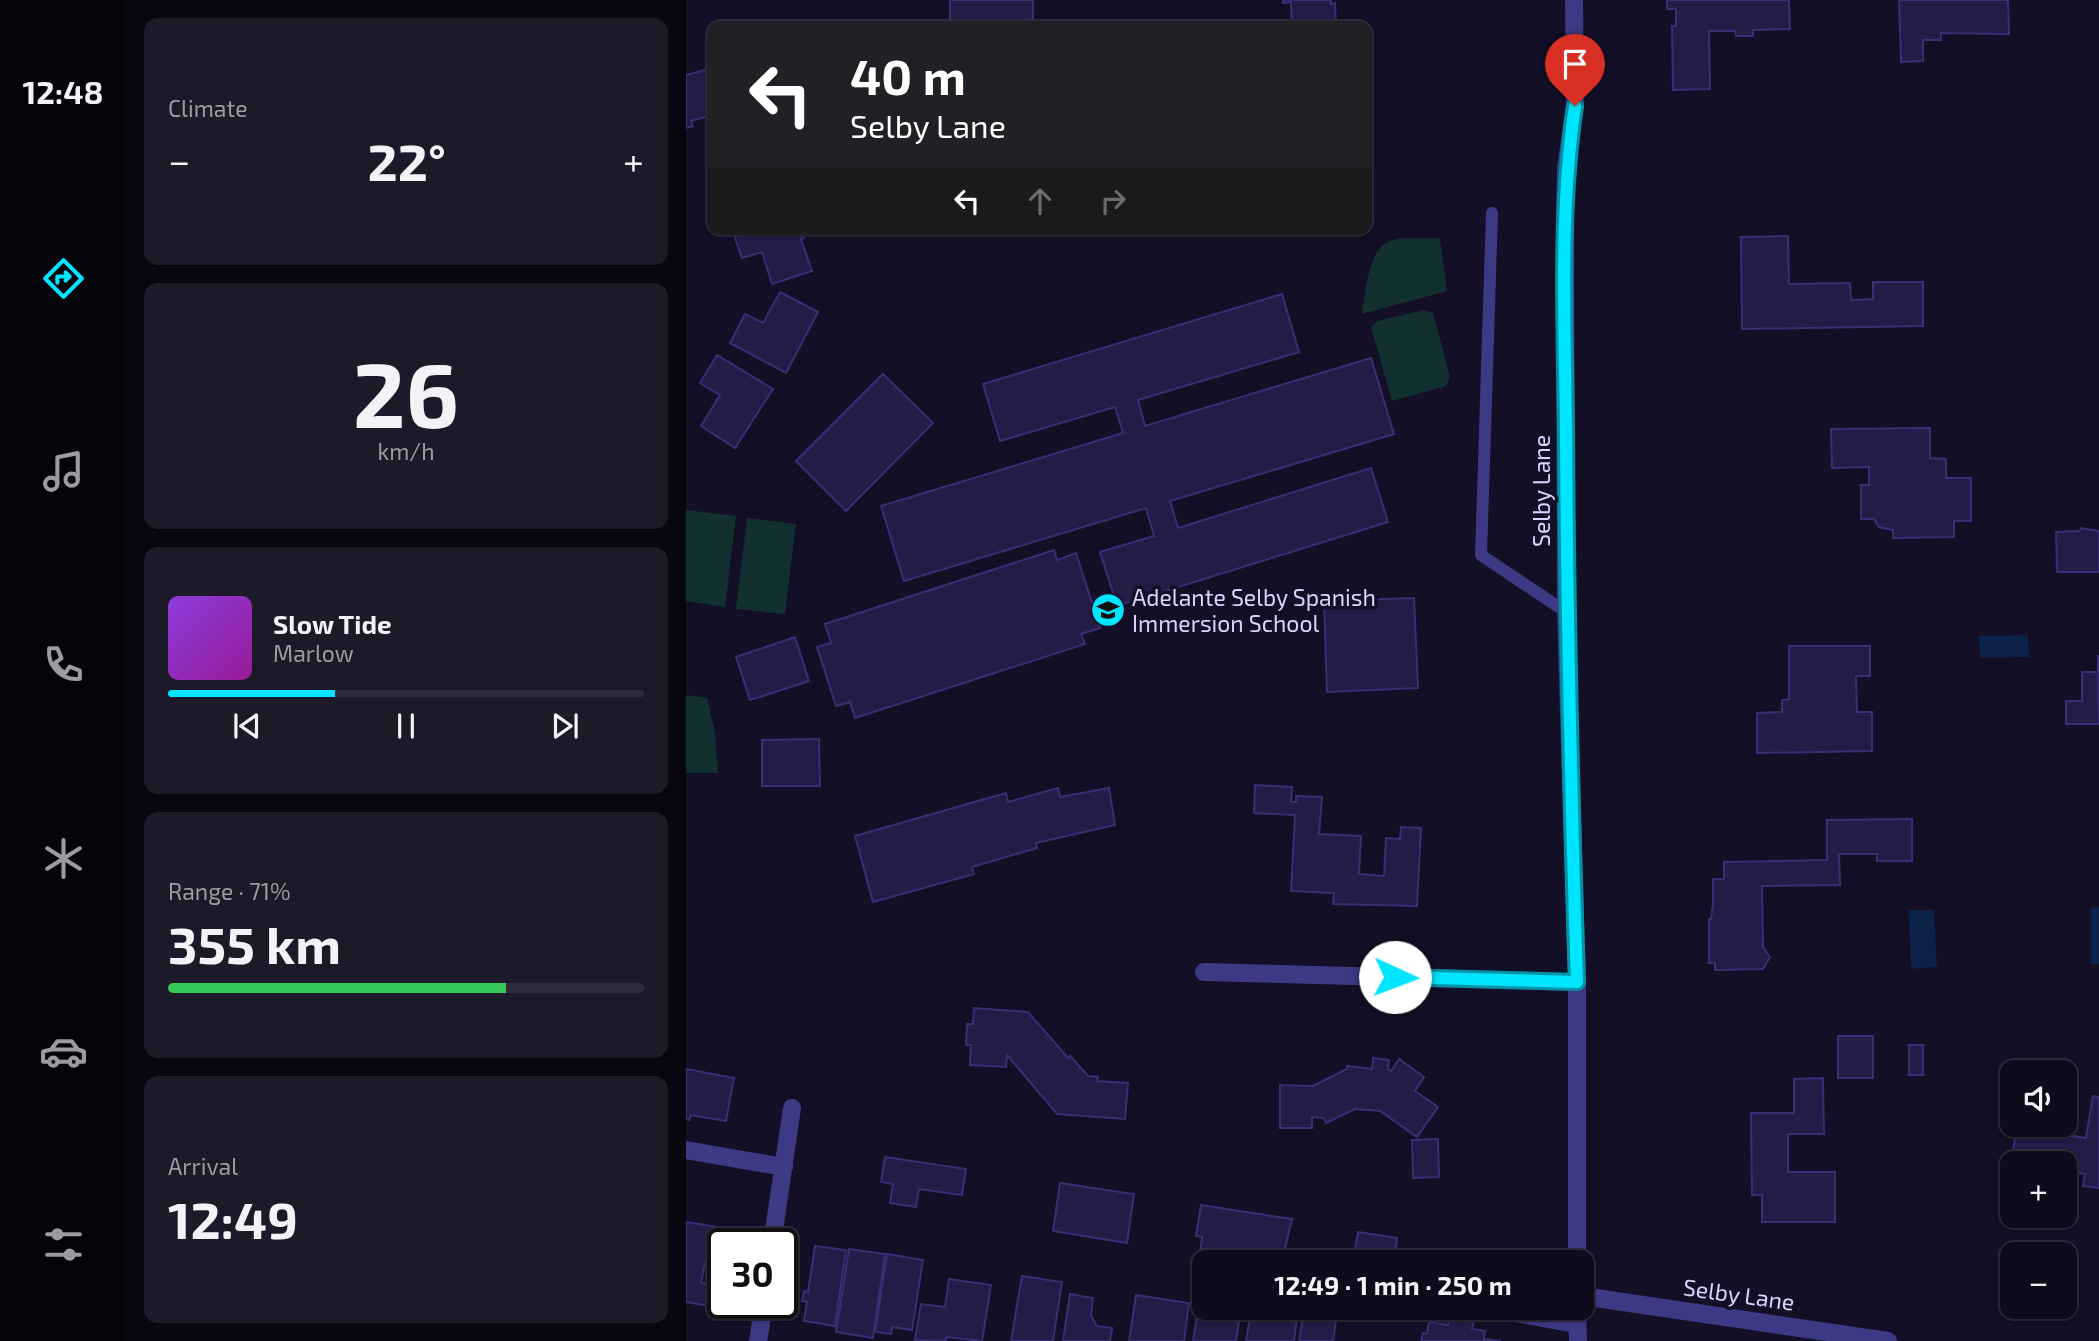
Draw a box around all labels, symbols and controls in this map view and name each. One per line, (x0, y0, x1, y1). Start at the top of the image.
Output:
pin (1545, 34, 1605, 106)
icon: arrive (1556, 45, 1594, 83)
text: 40 m (850, 46, 966, 105)
icon: left (735, 49, 826, 140)
text: 12:48 (23, 72, 103, 110)
text: Climate (168, 94, 248, 122)
text: Selby Lane (850, 106, 1006, 144)
text: 22° (367, 129, 446, 191)
text: − (168, 137, 190, 183)
text: + (623, 137, 644, 183)
icon: left (948, 182, 986, 220)
icon: ahead (1021, 182, 1059, 220)
icon: right (1094, 182, 1132, 220)
icon: directions (39, 254, 88, 303)
text: 26 (353, 337, 459, 446)
street label: Selby Lane (1527, 435, 1555, 547)
text: km/h (377, 437, 435, 465)
icon: music (39, 447, 88, 496)
place label: Adelante Selby Spanish Immersion School (1132, 583, 1376, 637)
school or university icon: Adelante Selby Spanish Immersion School (1089, 591, 1127, 629)
text: Slow Tide (273, 608, 392, 639)
text: Marlow (273, 639, 354, 667)
icon: phone (39, 640, 88, 689)
icon: previous (228, 707, 266, 745)
icon: pause (387, 707, 425, 745)
icon: next (546, 707, 584, 745)
icon: climate (39, 834, 88, 883)
text: Range · 71% (168, 877, 290, 905)
text: 355 km (168, 912, 341, 974)
position arrow (1358, 940, 1432, 1014)
icon: car (39, 1027, 88, 1076)
map controls (2000, 1060, 2077, 1319)
button: sound (2000, 1060, 2077, 1137)
button: + (2000, 1151, 2077, 1228)
text: Arrival (168, 1152, 238, 1180)
text: 12:49 (168, 1187, 298, 1249)
icon: filters (39, 1220, 88, 1269)
speed limit sign: 30 (707, 1228, 798, 1319)
button: − (2000, 1242, 2077, 1319)
text: 12:49 · 1 min · 250 m (1274, 1269, 1512, 1300)
street label: Selby Lane (1682, 1272, 1796, 1316)

